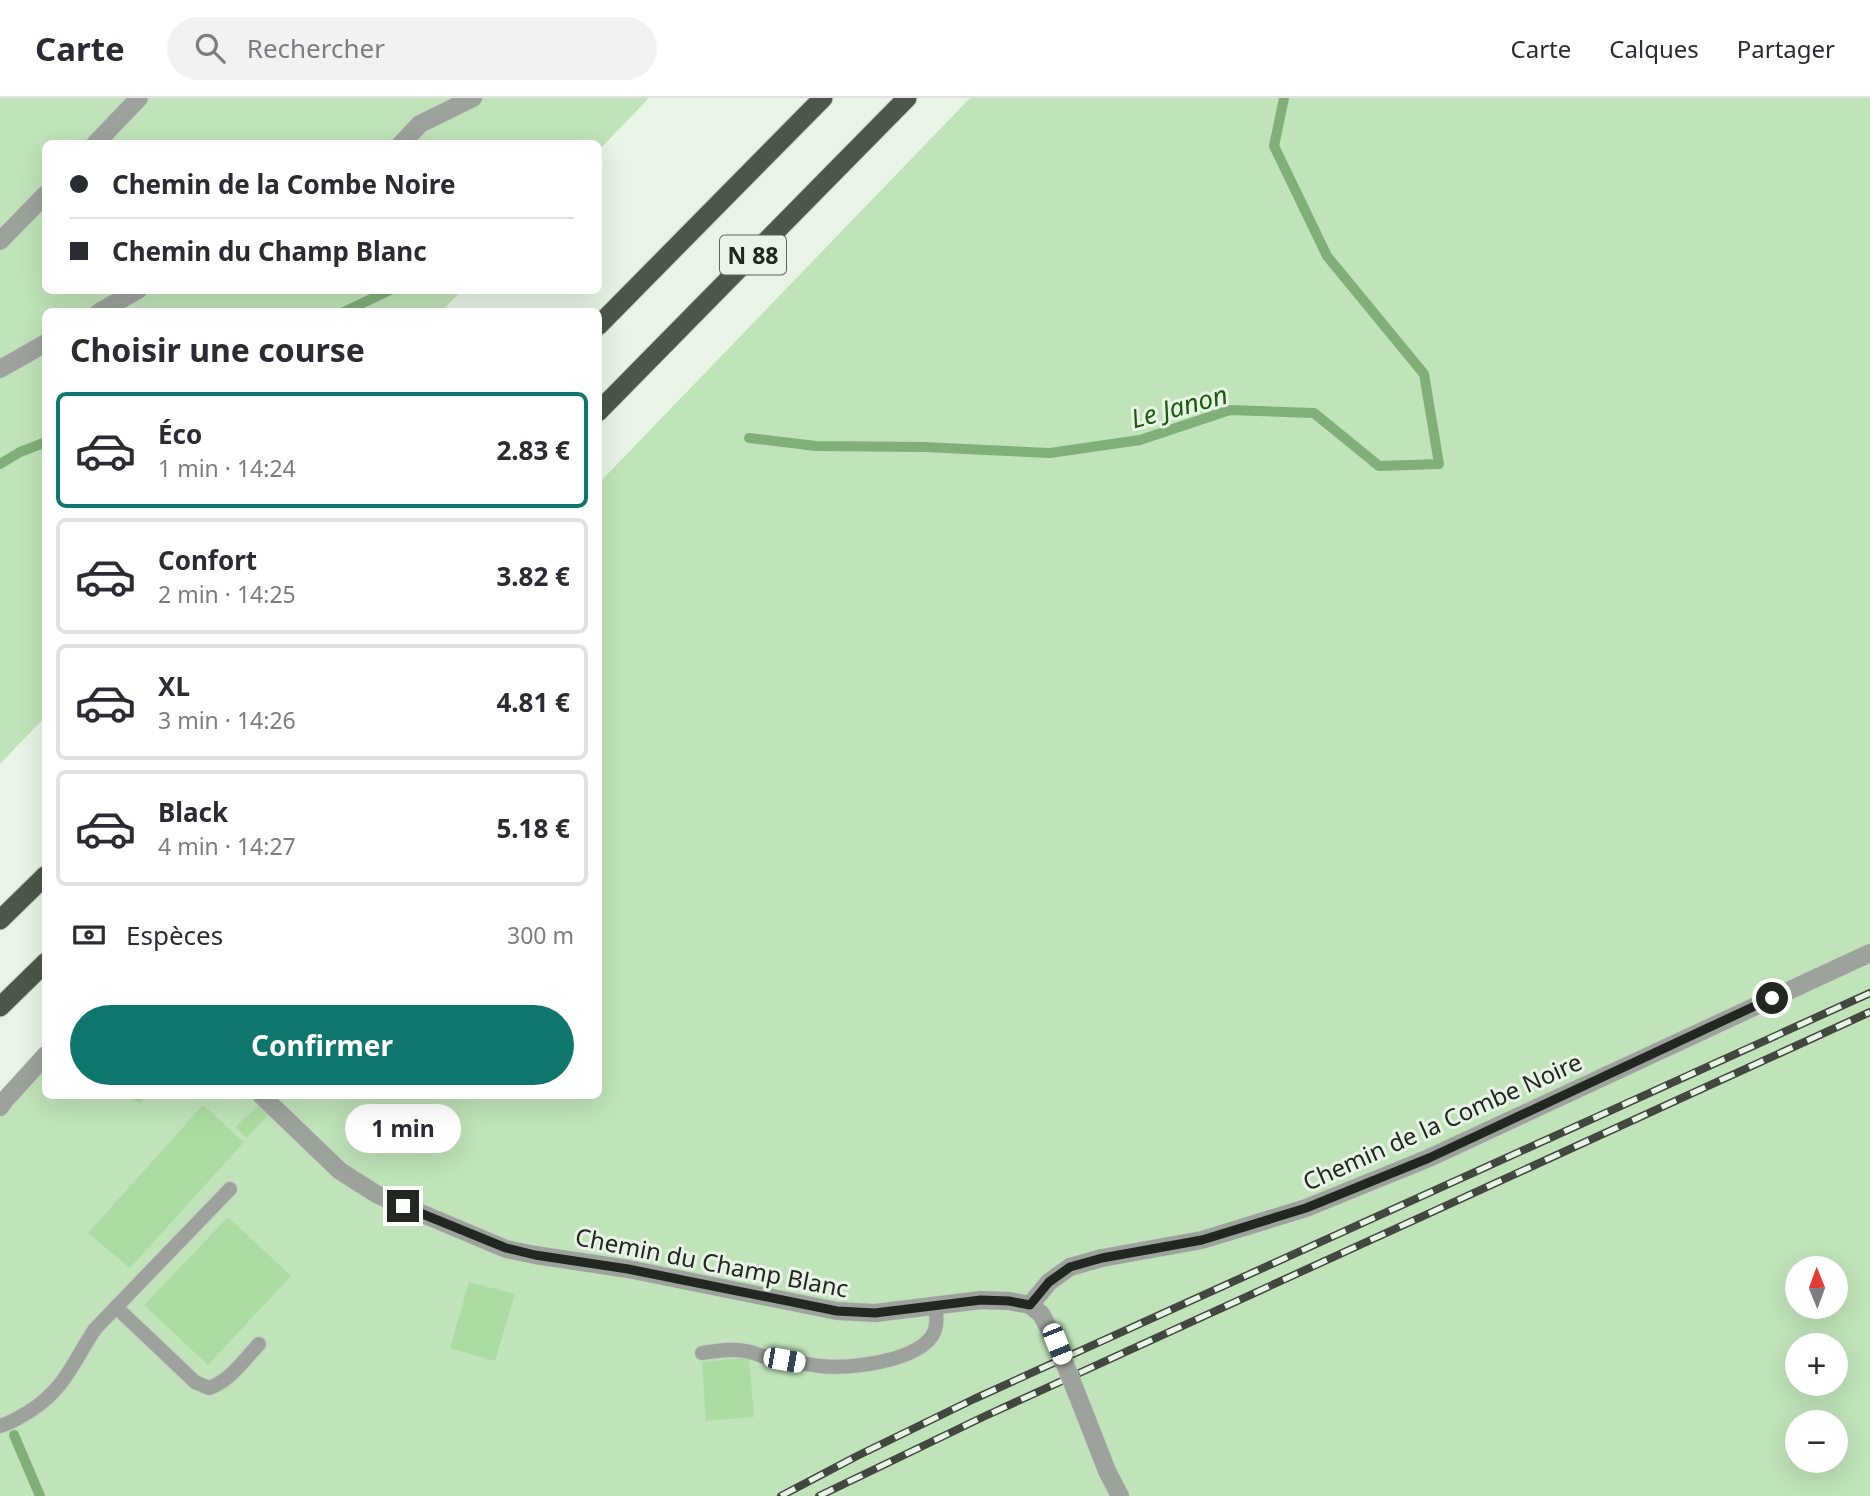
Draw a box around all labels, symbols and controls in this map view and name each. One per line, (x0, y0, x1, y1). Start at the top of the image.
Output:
search box (167, 17, 657, 80)
text: Carte (35, 26, 125, 71)
icon: search (191, 29, 229, 67)
text: Rechercher (247, 30, 385, 66)
text: Carte (1511, 32, 1571, 65)
text: Calques (1609, 32, 1699, 65)
text: Partager (1737, 32, 1835, 65)
text: Chemin de la Combe Noire (112, 166, 456, 202)
text: Chemin du Champ Blanc (112, 233, 427, 269)
road number: N 88 (720, 236, 786, 274)
text: Choisir une course (70, 328, 365, 371)
water label: Le Janon (1127, 376, 1231, 436)
text: Éco (158, 416, 202, 452)
icon: car (74, 419, 137, 482)
text: 2.83 € (496, 432, 570, 468)
text: 1 min · 14:24 (158, 452, 296, 484)
text: Confort (158, 542, 257, 578)
icon: car (74, 545, 137, 608)
text: 3.82 € (496, 558, 570, 594)
text: 2 min · 14:25 (158, 578, 296, 610)
text: XL (158, 668, 190, 704)
icon: car (74, 671, 137, 734)
text: 4.81 € (496, 684, 570, 720)
text: 3 min · 14:26 (158, 704, 296, 736)
text: Black (158, 794, 228, 830)
icon: car (74, 797, 137, 860)
text: 5.18 € (496, 810, 570, 846)
text: 4 min · 14:27 (158, 830, 296, 862)
icon: cash (70, 916, 108, 954)
text: Espèces (126, 917, 223, 953)
text: 300 m (507, 919, 574, 951)
route start (1756, 982, 1788, 1014)
button: Confirmer (70, 1005, 574, 1085)
street label: Chemin de la Combe Noire (1297, 1044, 1587, 1198)
callout: 1 min (345, 1104, 461, 1154)
text: 1 min (371, 1112, 435, 1144)
route end (387, 1190, 419, 1222)
street label: Chemin du Champ Blanc (573, 1219, 851, 1305)
north arrow (1785, 1256, 1848, 1320)
map controls (1785, 1256, 1848, 1473)
car (1040, 1321, 1075, 1367)
button: + (1785, 1333, 1848, 1396)
car (762, 1346, 807, 1374)
button: − (1785, 1410, 1848, 1473)

